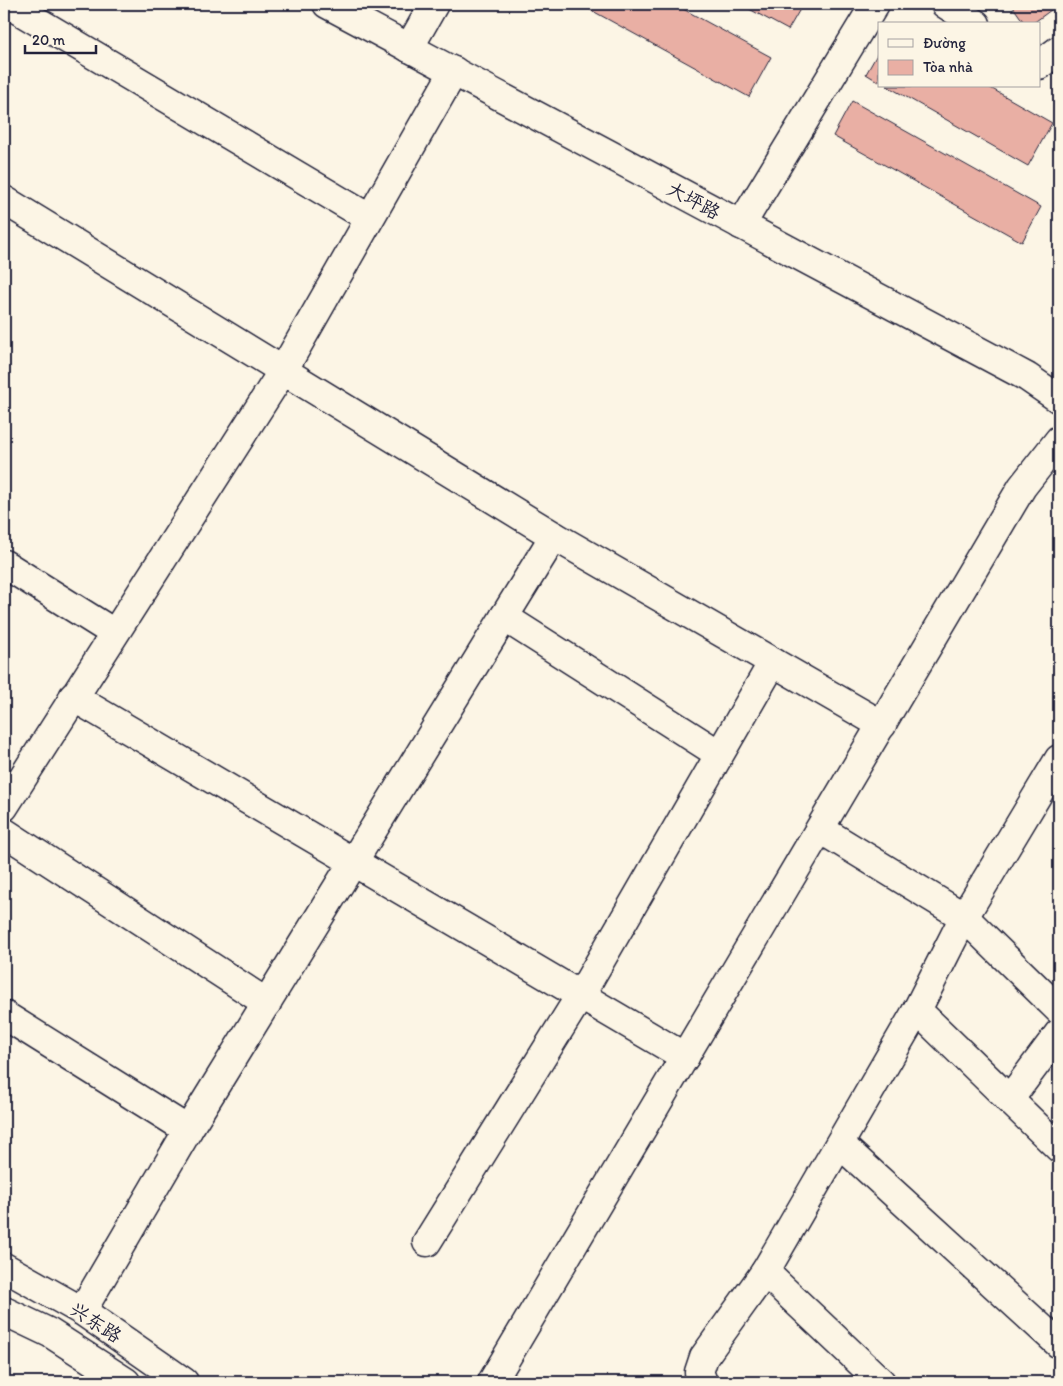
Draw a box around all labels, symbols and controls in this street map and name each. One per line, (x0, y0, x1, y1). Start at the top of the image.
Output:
scale bar (25, 22, 96, 54)
legend (878, 22, 1040, 88)
text: 20 m (32, 31, 66, 49)
text: Đường (923, 34, 966, 52)
text: Tòa nhà (923, 58, 973, 76)
street label: 大坪路 (663, 177, 724, 224)
street label: 兴东路 (66, 1297, 126, 1348)

